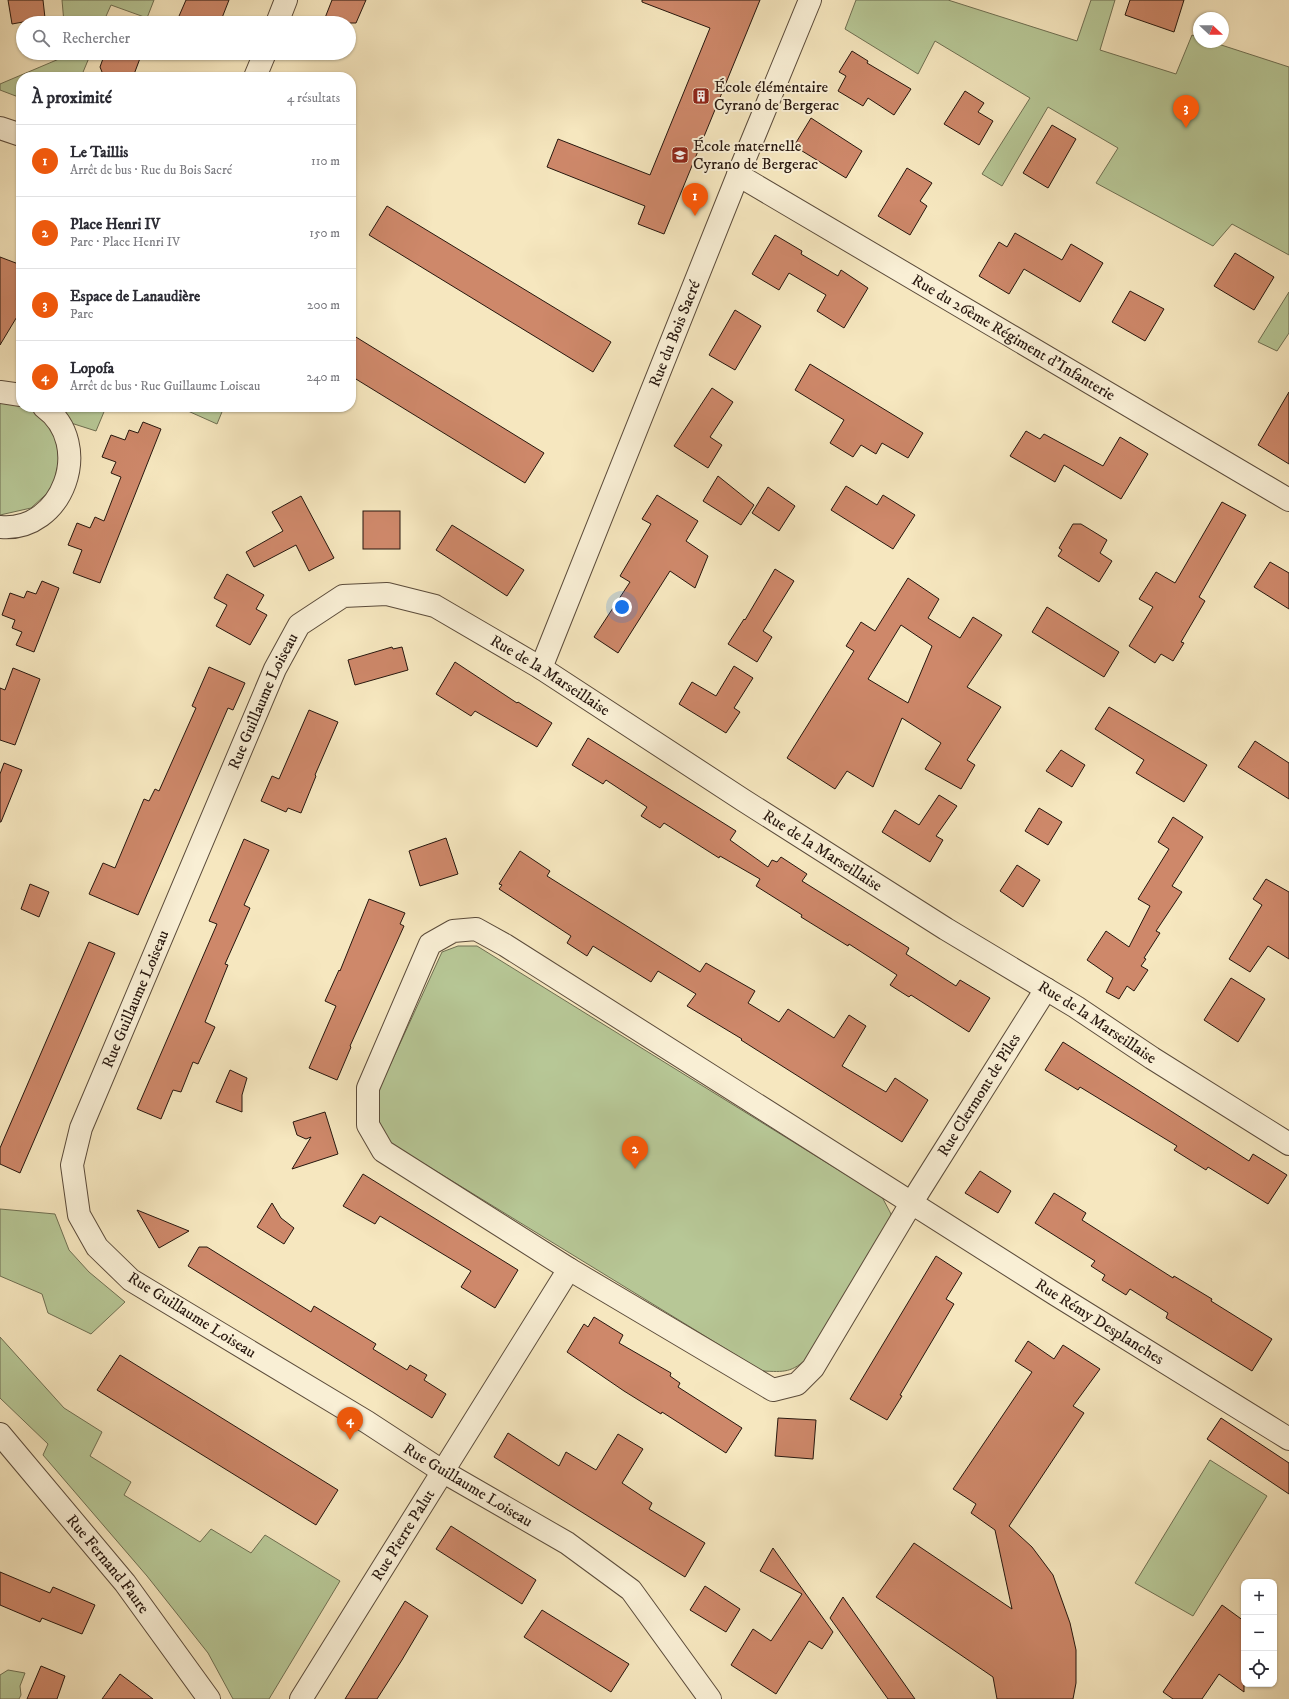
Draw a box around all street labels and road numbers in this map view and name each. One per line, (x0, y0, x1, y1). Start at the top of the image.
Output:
street label: Rue du 26ème Régiment d'Infanterie (908, 270, 1119, 405)
street label: Rue du Bois Sacré (644, 277, 705, 390)
street label: Rue Guillaume Loiseau (224, 629, 303, 772)
street label: Rue de la Marseillaise (487, 631, 614, 721)
street label: Rue de la Marseillaise (759, 805, 886, 896)
street label: Rue Guillaume Loiseau (98, 927, 174, 1071)
street label: Rue de la Marseillaise (1034, 977, 1161, 1068)
street label: Rue Clermont de Piles (933, 1030, 1025, 1160)
street label: Rue Guillaume Loiseau (124, 1267, 260, 1363)
street label: Rue Rémy Desplanches (1032, 1274, 1168, 1369)
street label: Rue Guillaume Loiseau (400, 1438, 537, 1532)
street label: Rue Pierre Palut (367, 1486, 439, 1585)
street label: Rue Fernand Faure (62, 1510, 154, 1618)

